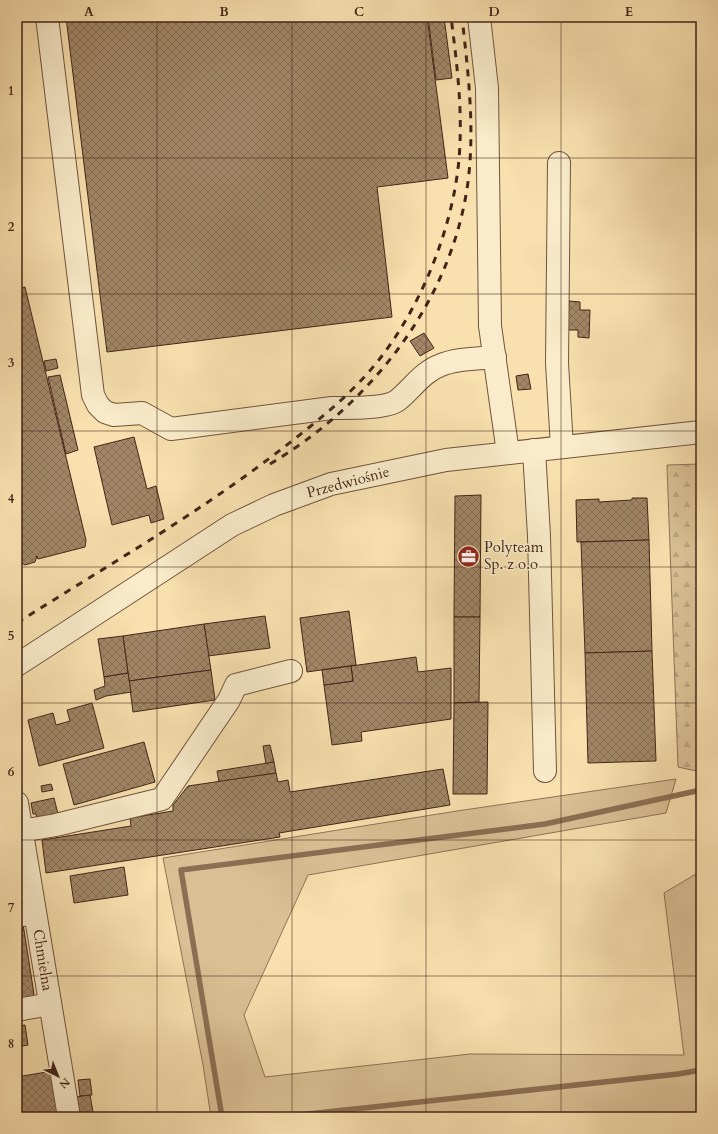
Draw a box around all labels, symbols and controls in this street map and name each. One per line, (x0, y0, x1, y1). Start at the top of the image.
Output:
text: A (84, 3, 94, 21)
text: B (219, 3, 229, 21)
text: C (354, 3, 364, 21)
text: D (488, 3, 500, 21)
text: E (625, 3, 633, 21)
text: 1 (8, 82, 14, 100)
text: 2 (8, 218, 15, 236)
text: 3 (8, 354, 15, 372)
street label: Przedwiośnie (304, 461, 392, 503)
text: 4 (8, 490, 15, 508)
place label: Polyteam Sp. z o.o (484, 537, 544, 574)
office icon: Polyteam Sp. z o.o (455, 543, 481, 569)
text: 5 (8, 627, 14, 645)
text: 6 (8, 763, 15, 781)
text: 7 (8, 899, 15, 917)
street label: Chmielna (28, 928, 58, 993)
text: 8 (8, 1035, 14, 1053)
north arrow (38, 1056, 78, 1096)
text: N (56, 1074, 73, 1092)

